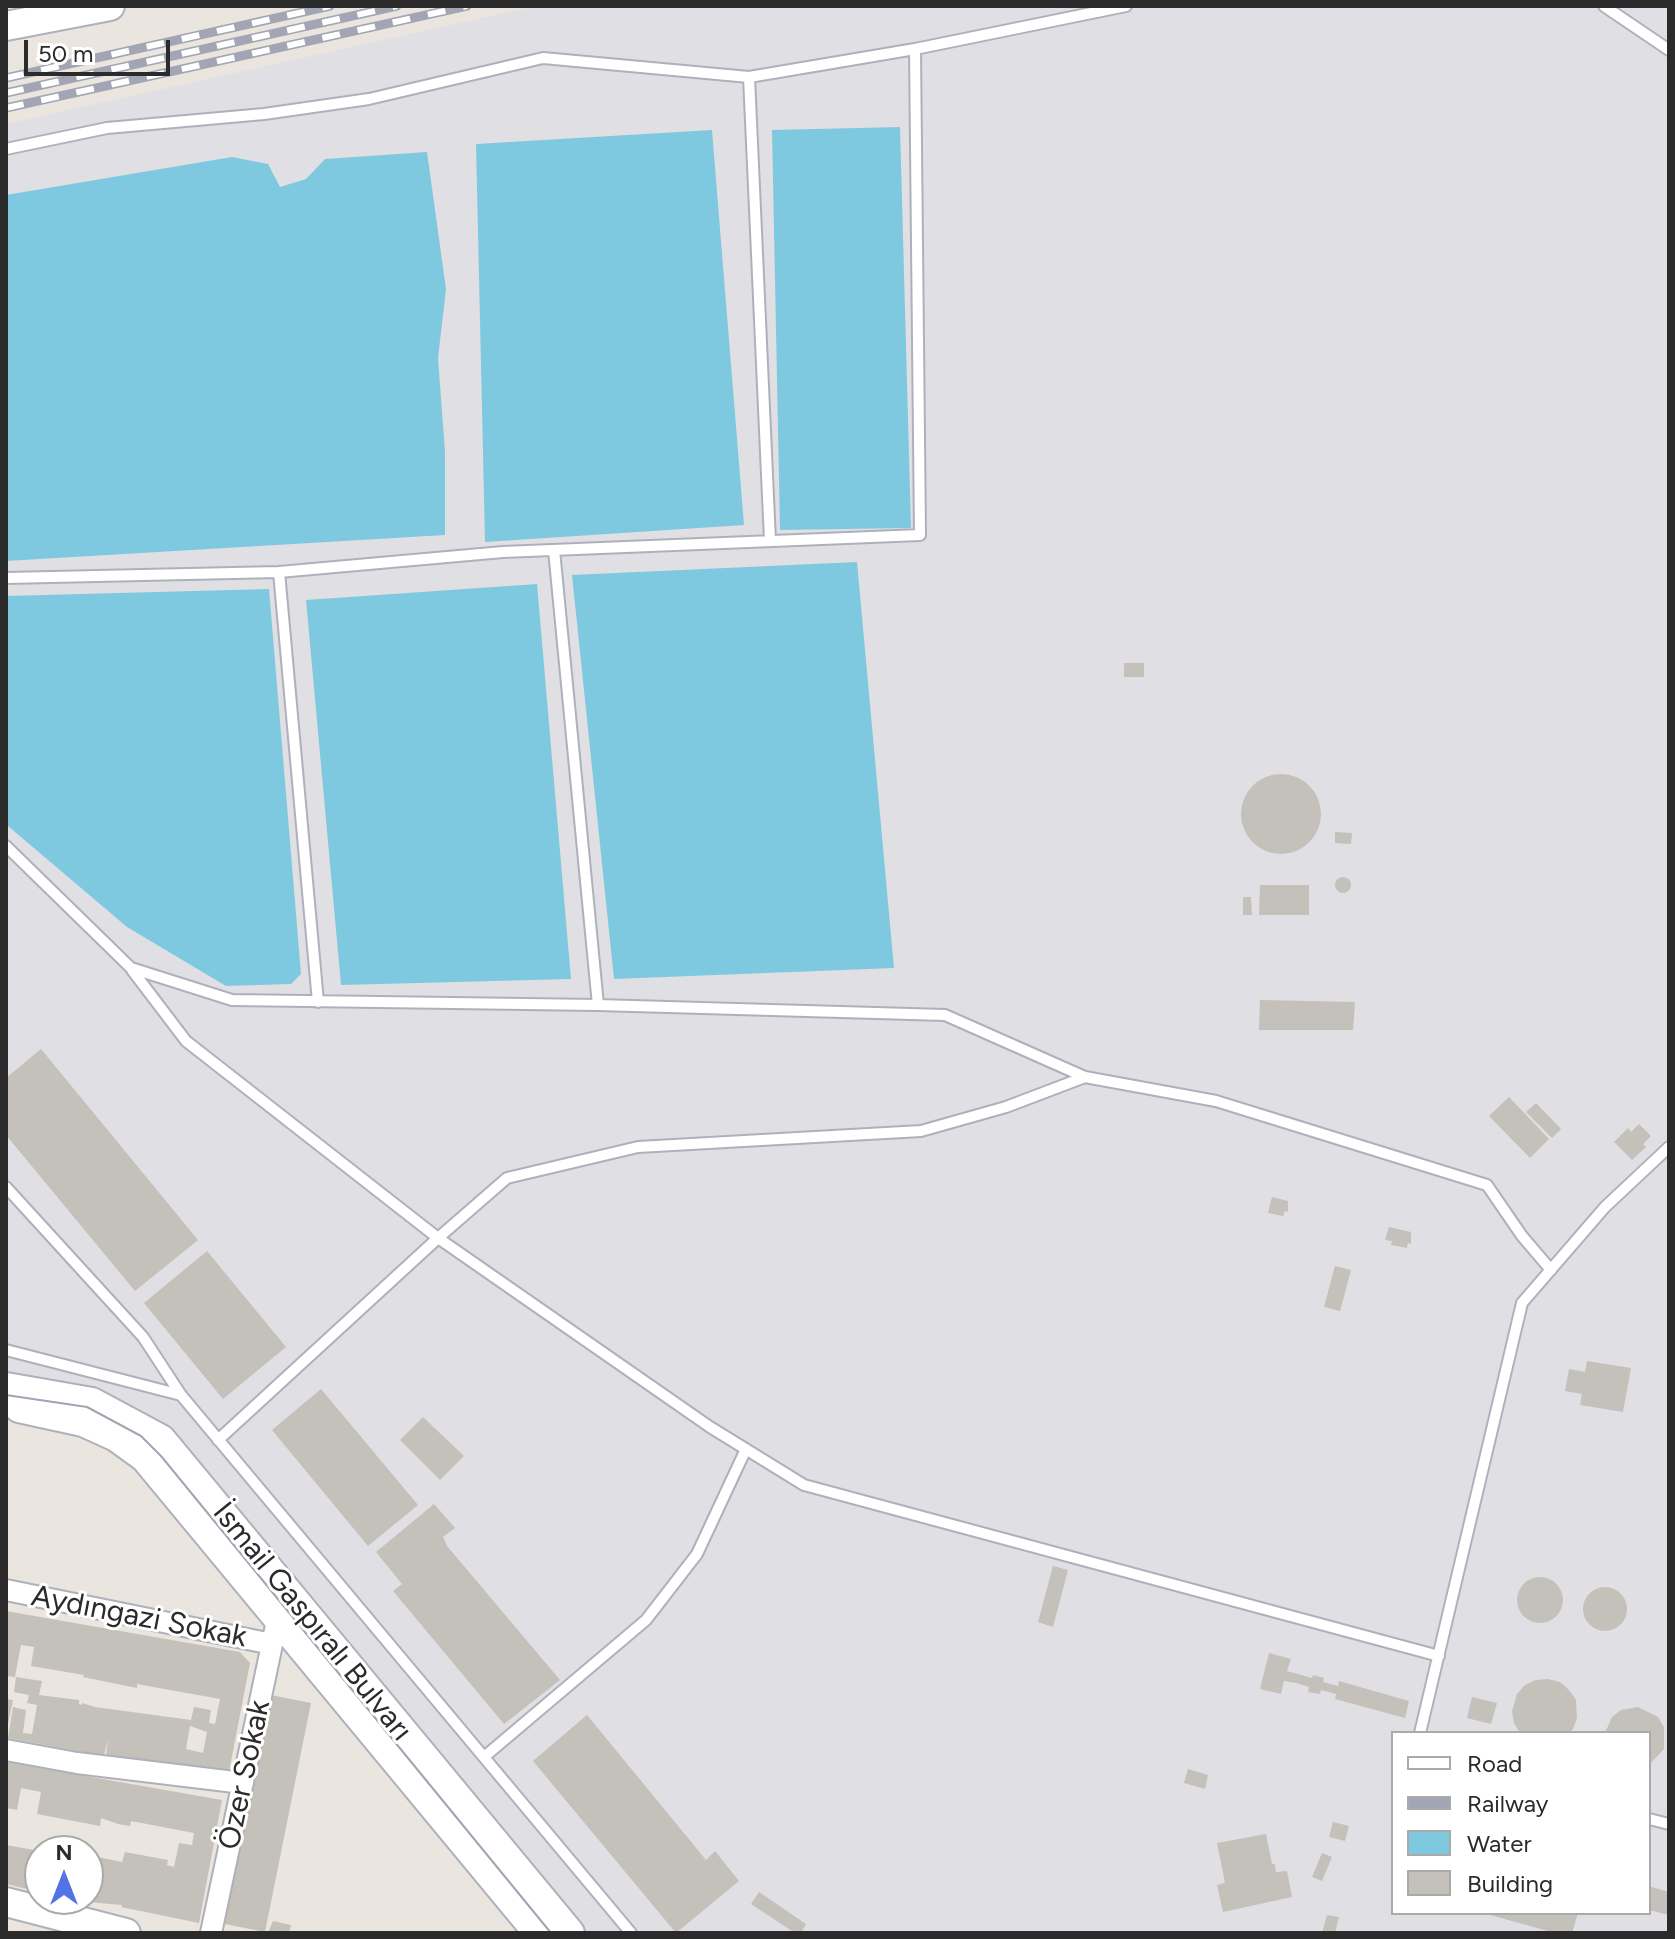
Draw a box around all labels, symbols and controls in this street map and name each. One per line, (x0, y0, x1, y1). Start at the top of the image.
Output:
scale bar (28, 24, 174, 74)
text: 50 m (38, 39, 94, 68)
street label: İsmail Gaspıralı Bulvarı (205, 1495, 419, 1749)
street label: Aydıngazi Sokak (28, 1578, 250, 1656)
street label: Özer Sokak (212, 1697, 278, 1853)
legend (1391, 1731, 1651, 1915)
text: Road (1467, 1749, 1522, 1778)
text: Railway (1467, 1789, 1548, 1818)
text: Water (1467, 1829, 1532, 1858)
north arrow (24, 1835, 104, 1915)
text: N (55, 1839, 73, 1866)
text: Building (1467, 1869, 1553, 1898)

